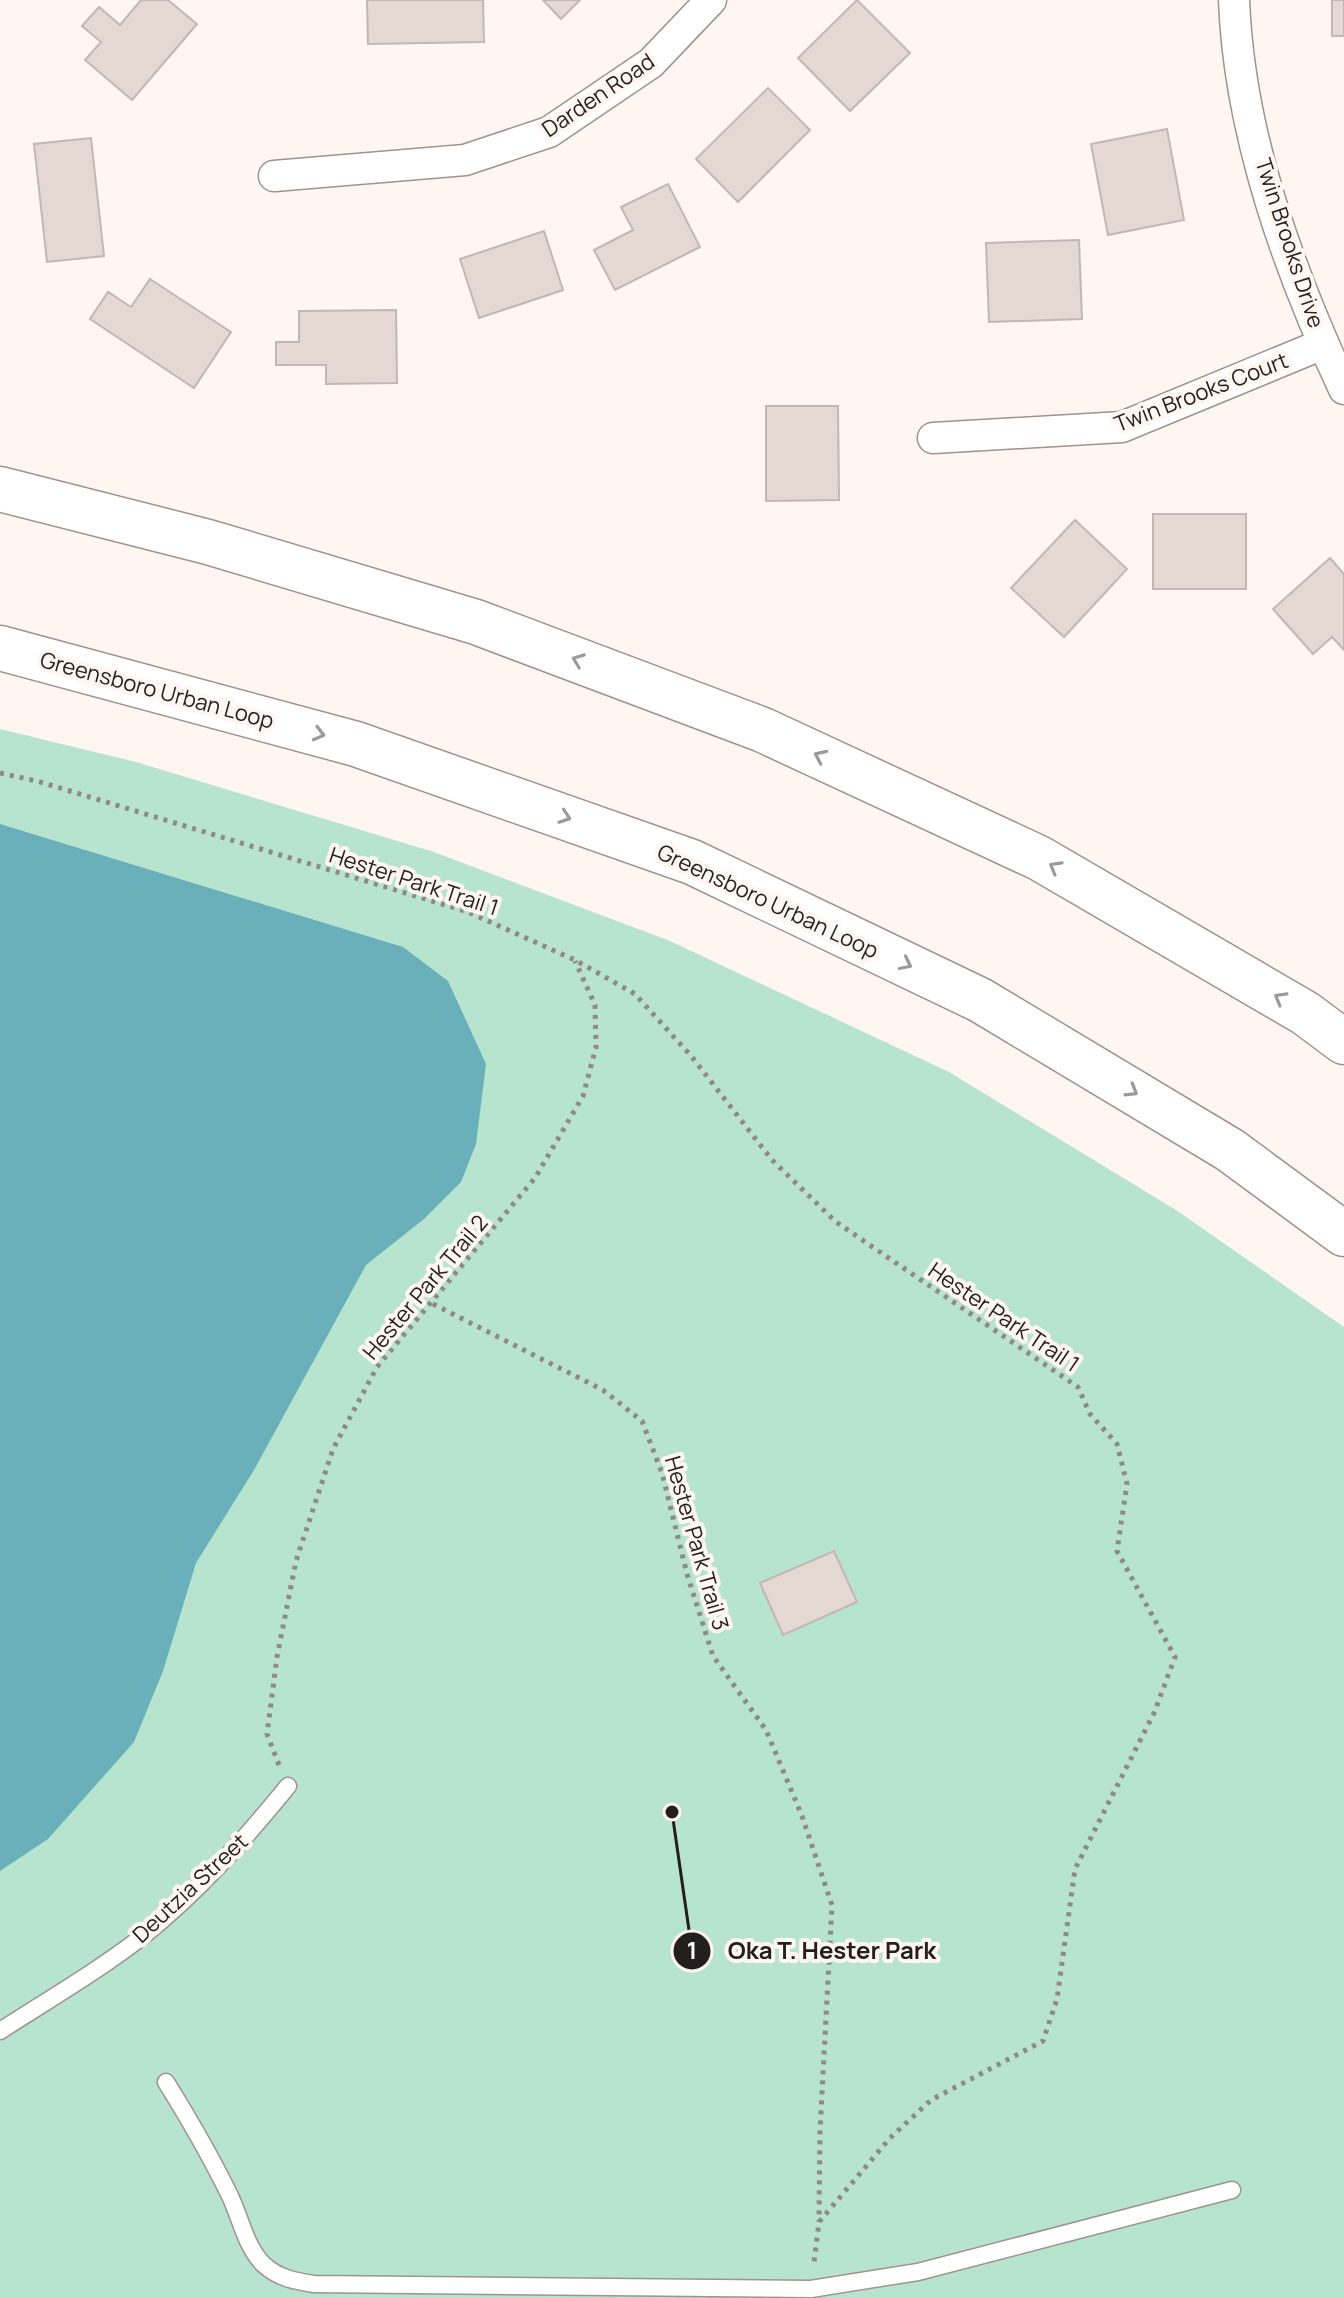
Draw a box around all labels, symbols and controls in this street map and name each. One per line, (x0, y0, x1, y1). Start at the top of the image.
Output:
street label: Darden Road (536, 46, 660, 144)
street label: Twin Brooks Drive (1248, 154, 1332, 332)
street label: Twin Brooks Court (1110, 345, 1292, 439)
street label: Greensboro Urban Loop (37, 644, 277, 736)
one-way arrow (572, 653, 586, 670)
one-way arrow (311, 724, 325, 741)
one-way arrow (814, 750, 828, 766)
one-way arrow (557, 807, 571, 824)
street label: Greensboro Urban Loop (653, 837, 883, 965)
street label: Hester Park Trail 1 (326, 839, 502, 923)
one-way arrow (1049, 861, 1064, 877)
one-way arrow (897, 954, 912, 970)
one-way arrow (1274, 992, 1288, 1008)
one-way arrow (1123, 1081, 1138, 1097)
street label: Hester Park Trail 2 (356, 1208, 494, 1366)
street label: Hester Park Trail 1 (923, 1255, 1085, 1379)
street label: Hester Park Trail 3 (658, 1452, 736, 1634)
street label: Deutzia Street (126, 1827, 254, 1949)
callout: Oka T. Hester Park (672, 1927, 952, 1975)
text: 1 (687, 1933, 697, 1966)
text: Oka T. Hester Park (728, 1933, 937, 1966)

